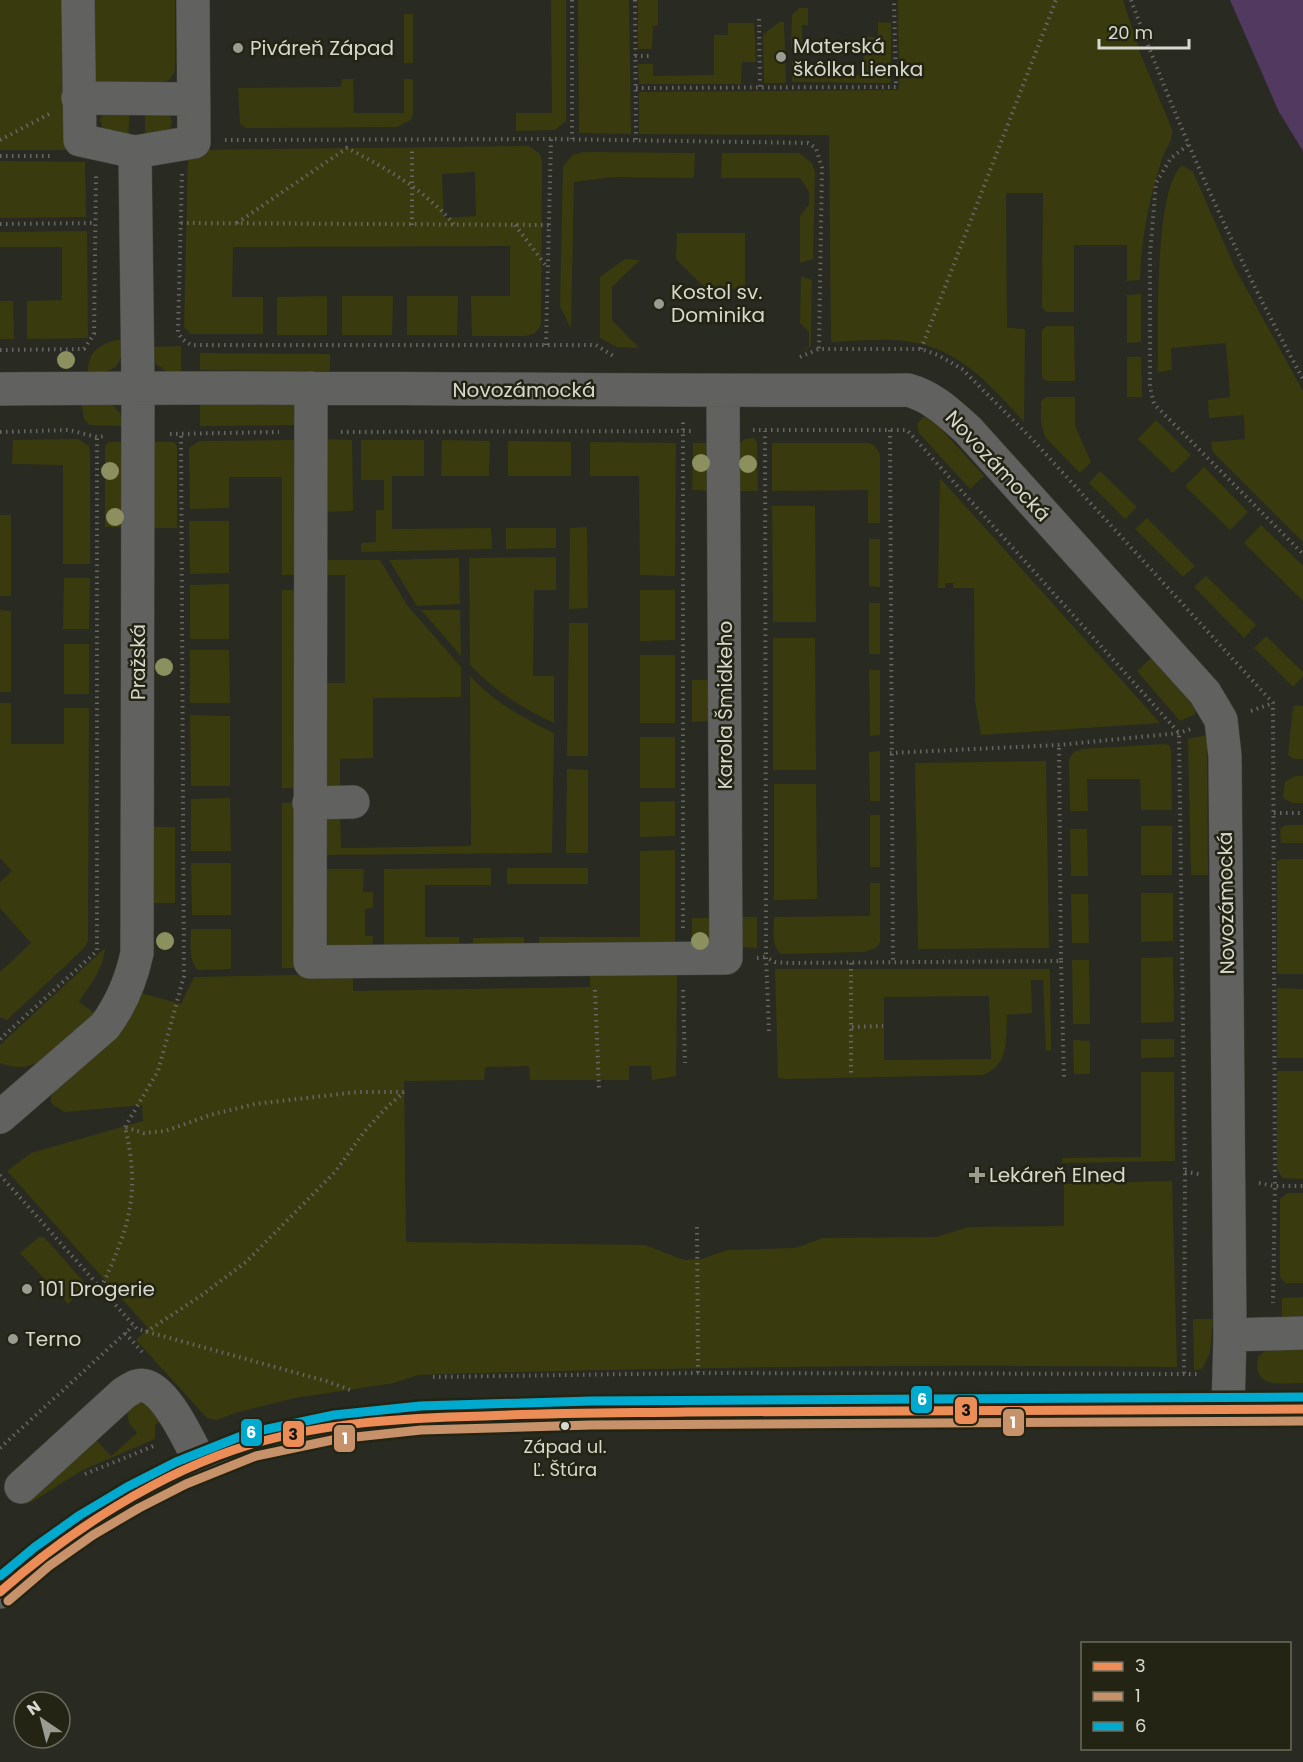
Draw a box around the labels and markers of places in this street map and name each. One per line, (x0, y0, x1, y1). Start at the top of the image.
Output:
place label: Materská škôlka Lienka (793, 32, 923, 83)
place label: Piváreň Západ (250, 34, 394, 62)
marker: Piváreň Západ (231, 41, 245, 55)
marker: Materská škôlka Lienka (774, 50, 788, 64)
place label: Kostol sv. Dominika (671, 278, 765, 329)
marker: Kostol sv. Dominika (652, 297, 666, 311)
place label: Lekáreň Elned (989, 1161, 1126, 1189)
marker: Lekáreň Elned (970, 1168, 984, 1182)
place label: 101 Drogerie (39, 1275, 155, 1303)
marker: 101 Drogerie (20, 1282, 34, 1296)
place label: Terno (25, 1325, 81, 1353)
marker: Terno (6, 1332, 20, 1346)
marker: Západ ul. Ľ. Štúra (559, 1420, 571, 1432)
place label: Západ ul. Ľ. Štúra (524, 1434, 606, 1482)

